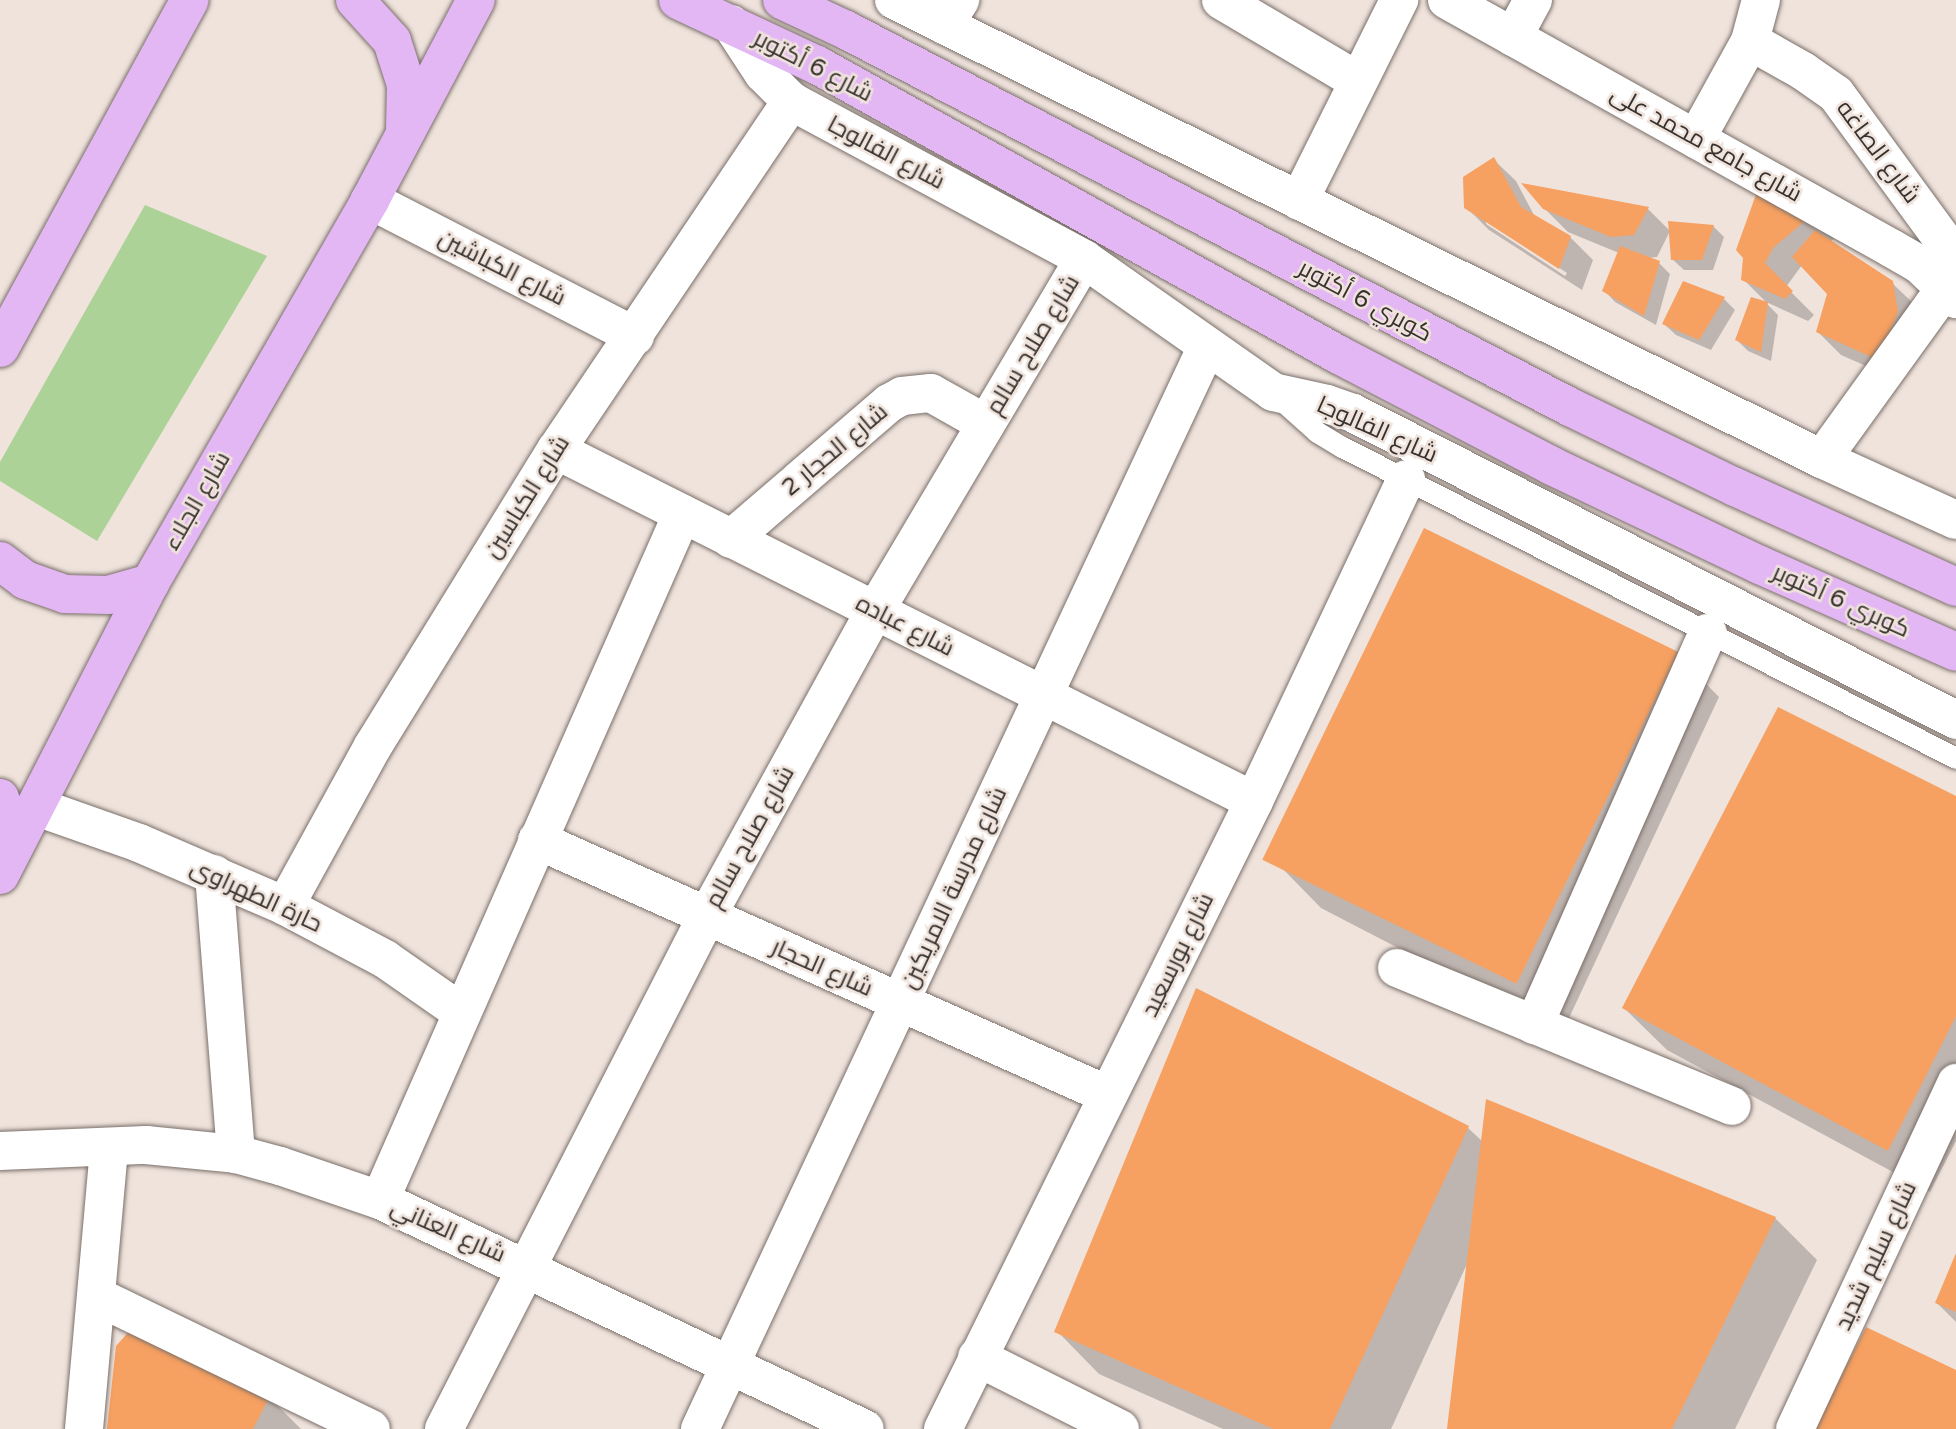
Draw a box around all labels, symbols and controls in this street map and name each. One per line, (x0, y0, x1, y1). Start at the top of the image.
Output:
street label: شارع 6 أكتوبر (749, 24, 877, 108)
street label: شارع جامع محمد على (1605, 79, 1807, 209)
street label: شارع الصاغه (1830, 95, 1926, 209)
street label: شارع الفالوجا (822, 110, 950, 196)
street label: شارع الكباشين (433, 224, 571, 312)
street label: كوبري 6 أكتوبر (1293, 254, 1437, 348)
street label: شارع صلاح سالم (980, 270, 1086, 420)
street label: شارع الفالوجا (1312, 391, 1442, 469)
street label: شارع الحجار 2 (776, 397, 894, 503)
street label: شارع الكباسين (478, 430, 576, 564)
street label: شارع الجلاء (157, 446, 237, 556)
street label: كوبري 6 أكتوبر (1768, 558, 1914, 644)
street label: شارع عباده (851, 589, 959, 663)
street label: شارع صلاح سالم (699, 761, 801, 913)
street label: شارع مدرسة الامريكين (895, 782, 1013, 994)
street label: حارة الطهراوى (186, 853, 326, 939)
street label: شارع بورسعيد (1136, 888, 1220, 1022)
street label: شارع الحجار (767, 933, 877, 1003)
street label: شارع سليم شديد (1829, 1177, 1923, 1335)
street label: شارع العناني (386, 1193, 510, 1269)

